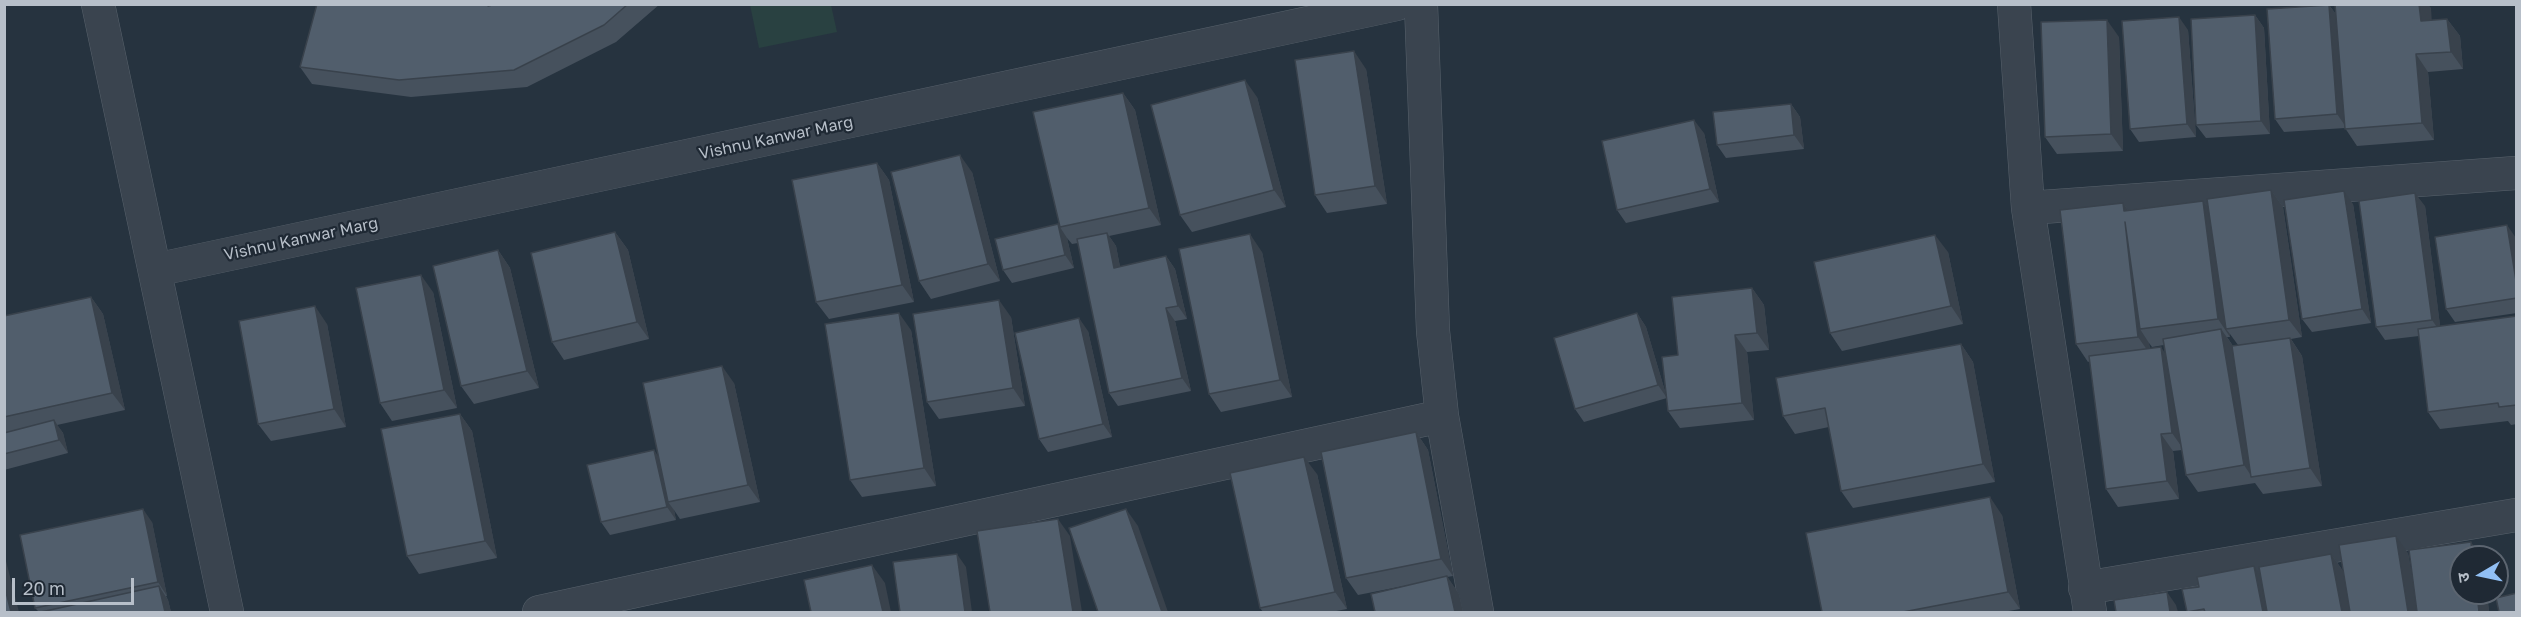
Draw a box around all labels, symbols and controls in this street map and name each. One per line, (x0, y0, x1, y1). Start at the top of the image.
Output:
street label: Vishnu Kanwar Marg (697, 112, 855, 164)
street label: Vishnu Kanwar Marg (222, 213, 380, 265)
north arrow (2449, 545, 2509, 605)
scale bar (15, 566, 136, 604)
text: उ (2453, 571, 2474, 584)
text: 20 m (23, 577, 65, 599)

